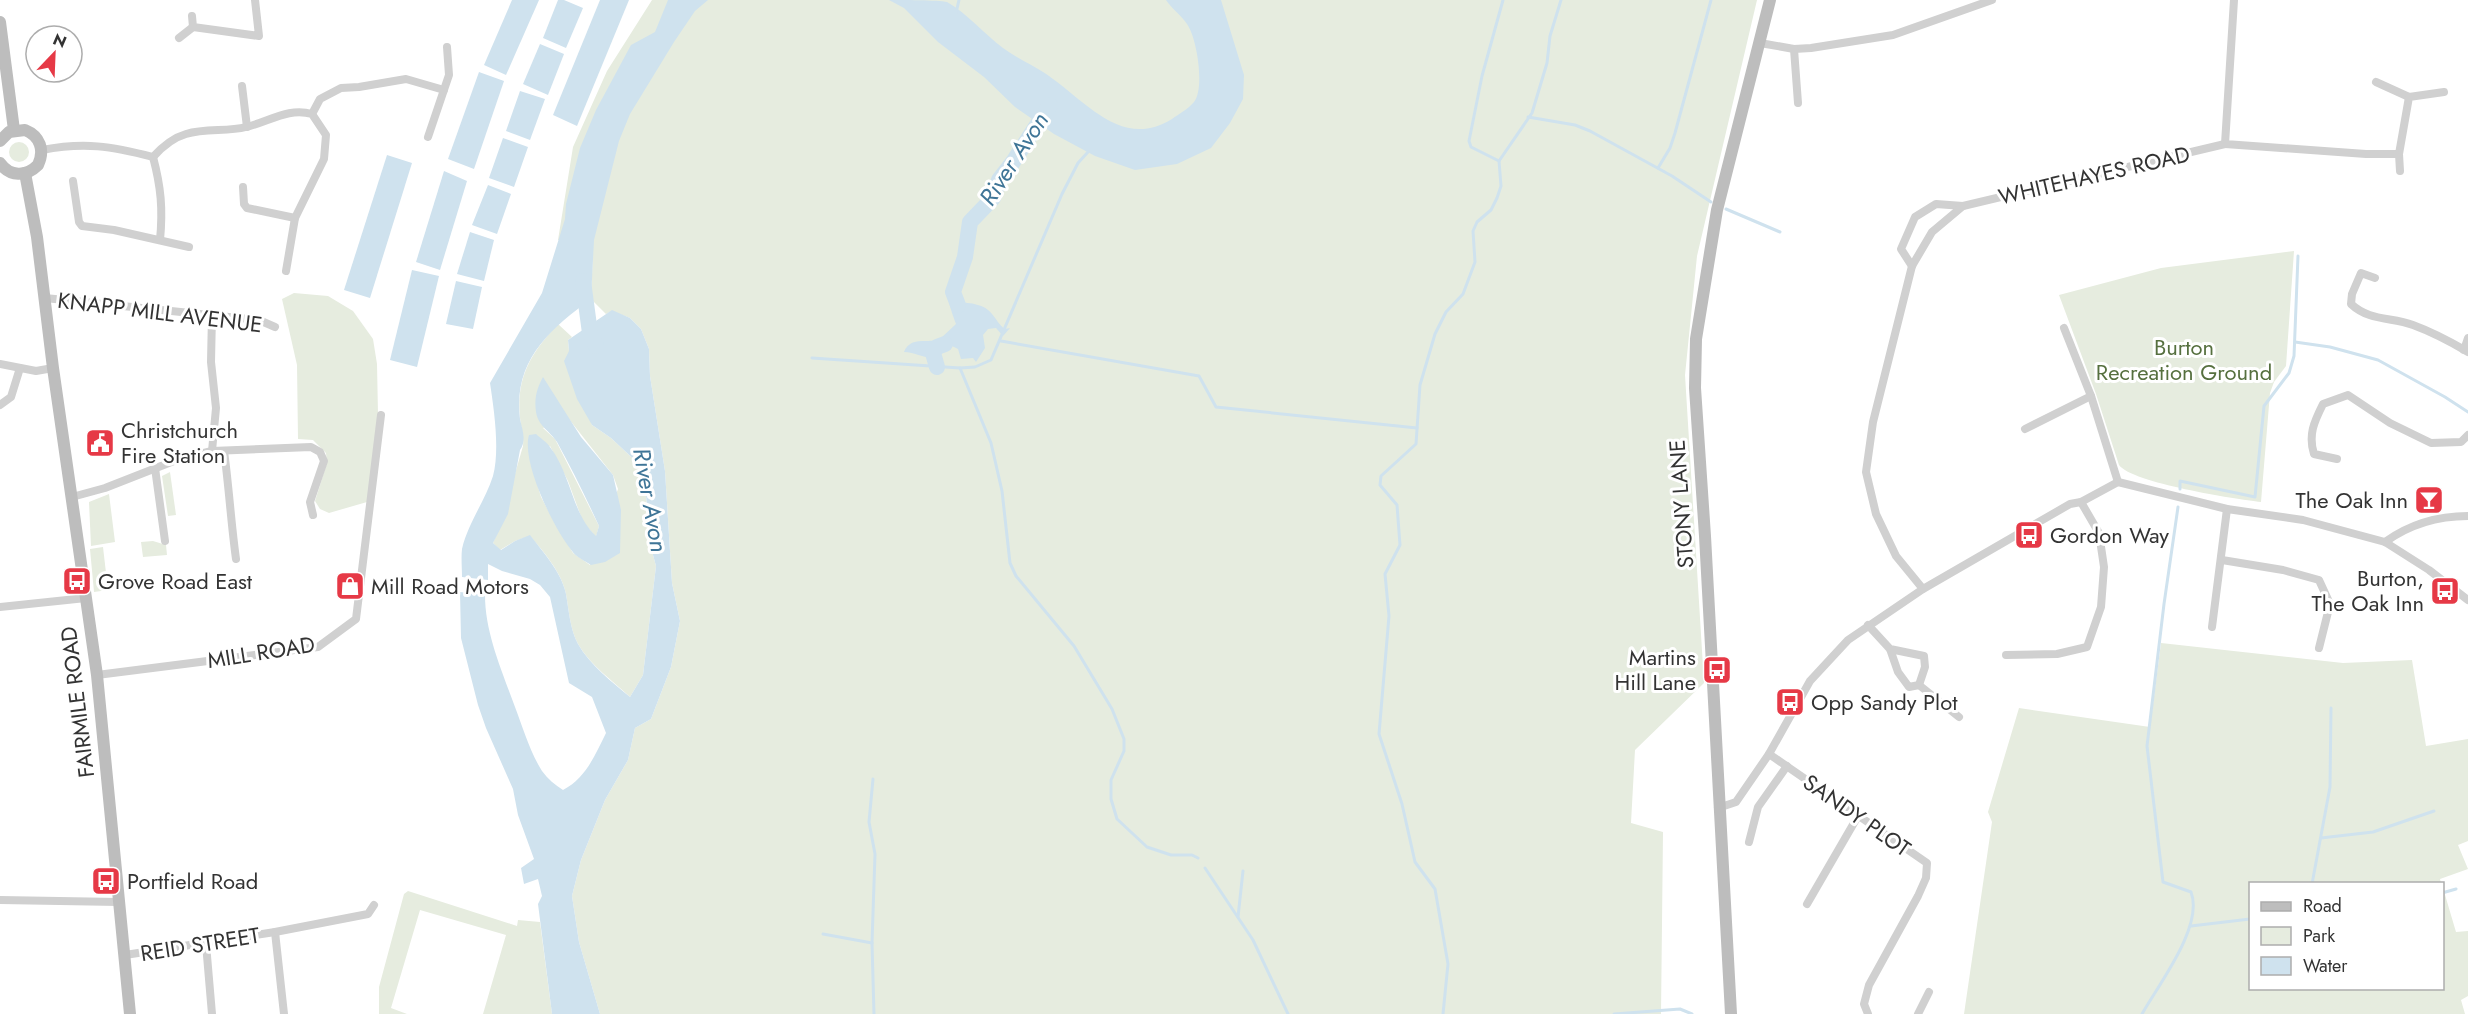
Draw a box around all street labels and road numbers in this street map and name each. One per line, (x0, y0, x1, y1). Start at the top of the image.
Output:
street label: WHITEHAYES ROAD (1995, 137, 2193, 213)
street label: KNAPP MILL AVENUE (56, 284, 264, 340)
street label: STONY LANE (1661, 439, 1701, 569)
street label: FAIRMILE ROAD (52, 625, 102, 779)
street label: MILL ROAD (205, 628, 317, 676)
street label: SANDY PLOT (1797, 766, 1918, 864)
street label: REID STREET (138, 919, 263, 969)

